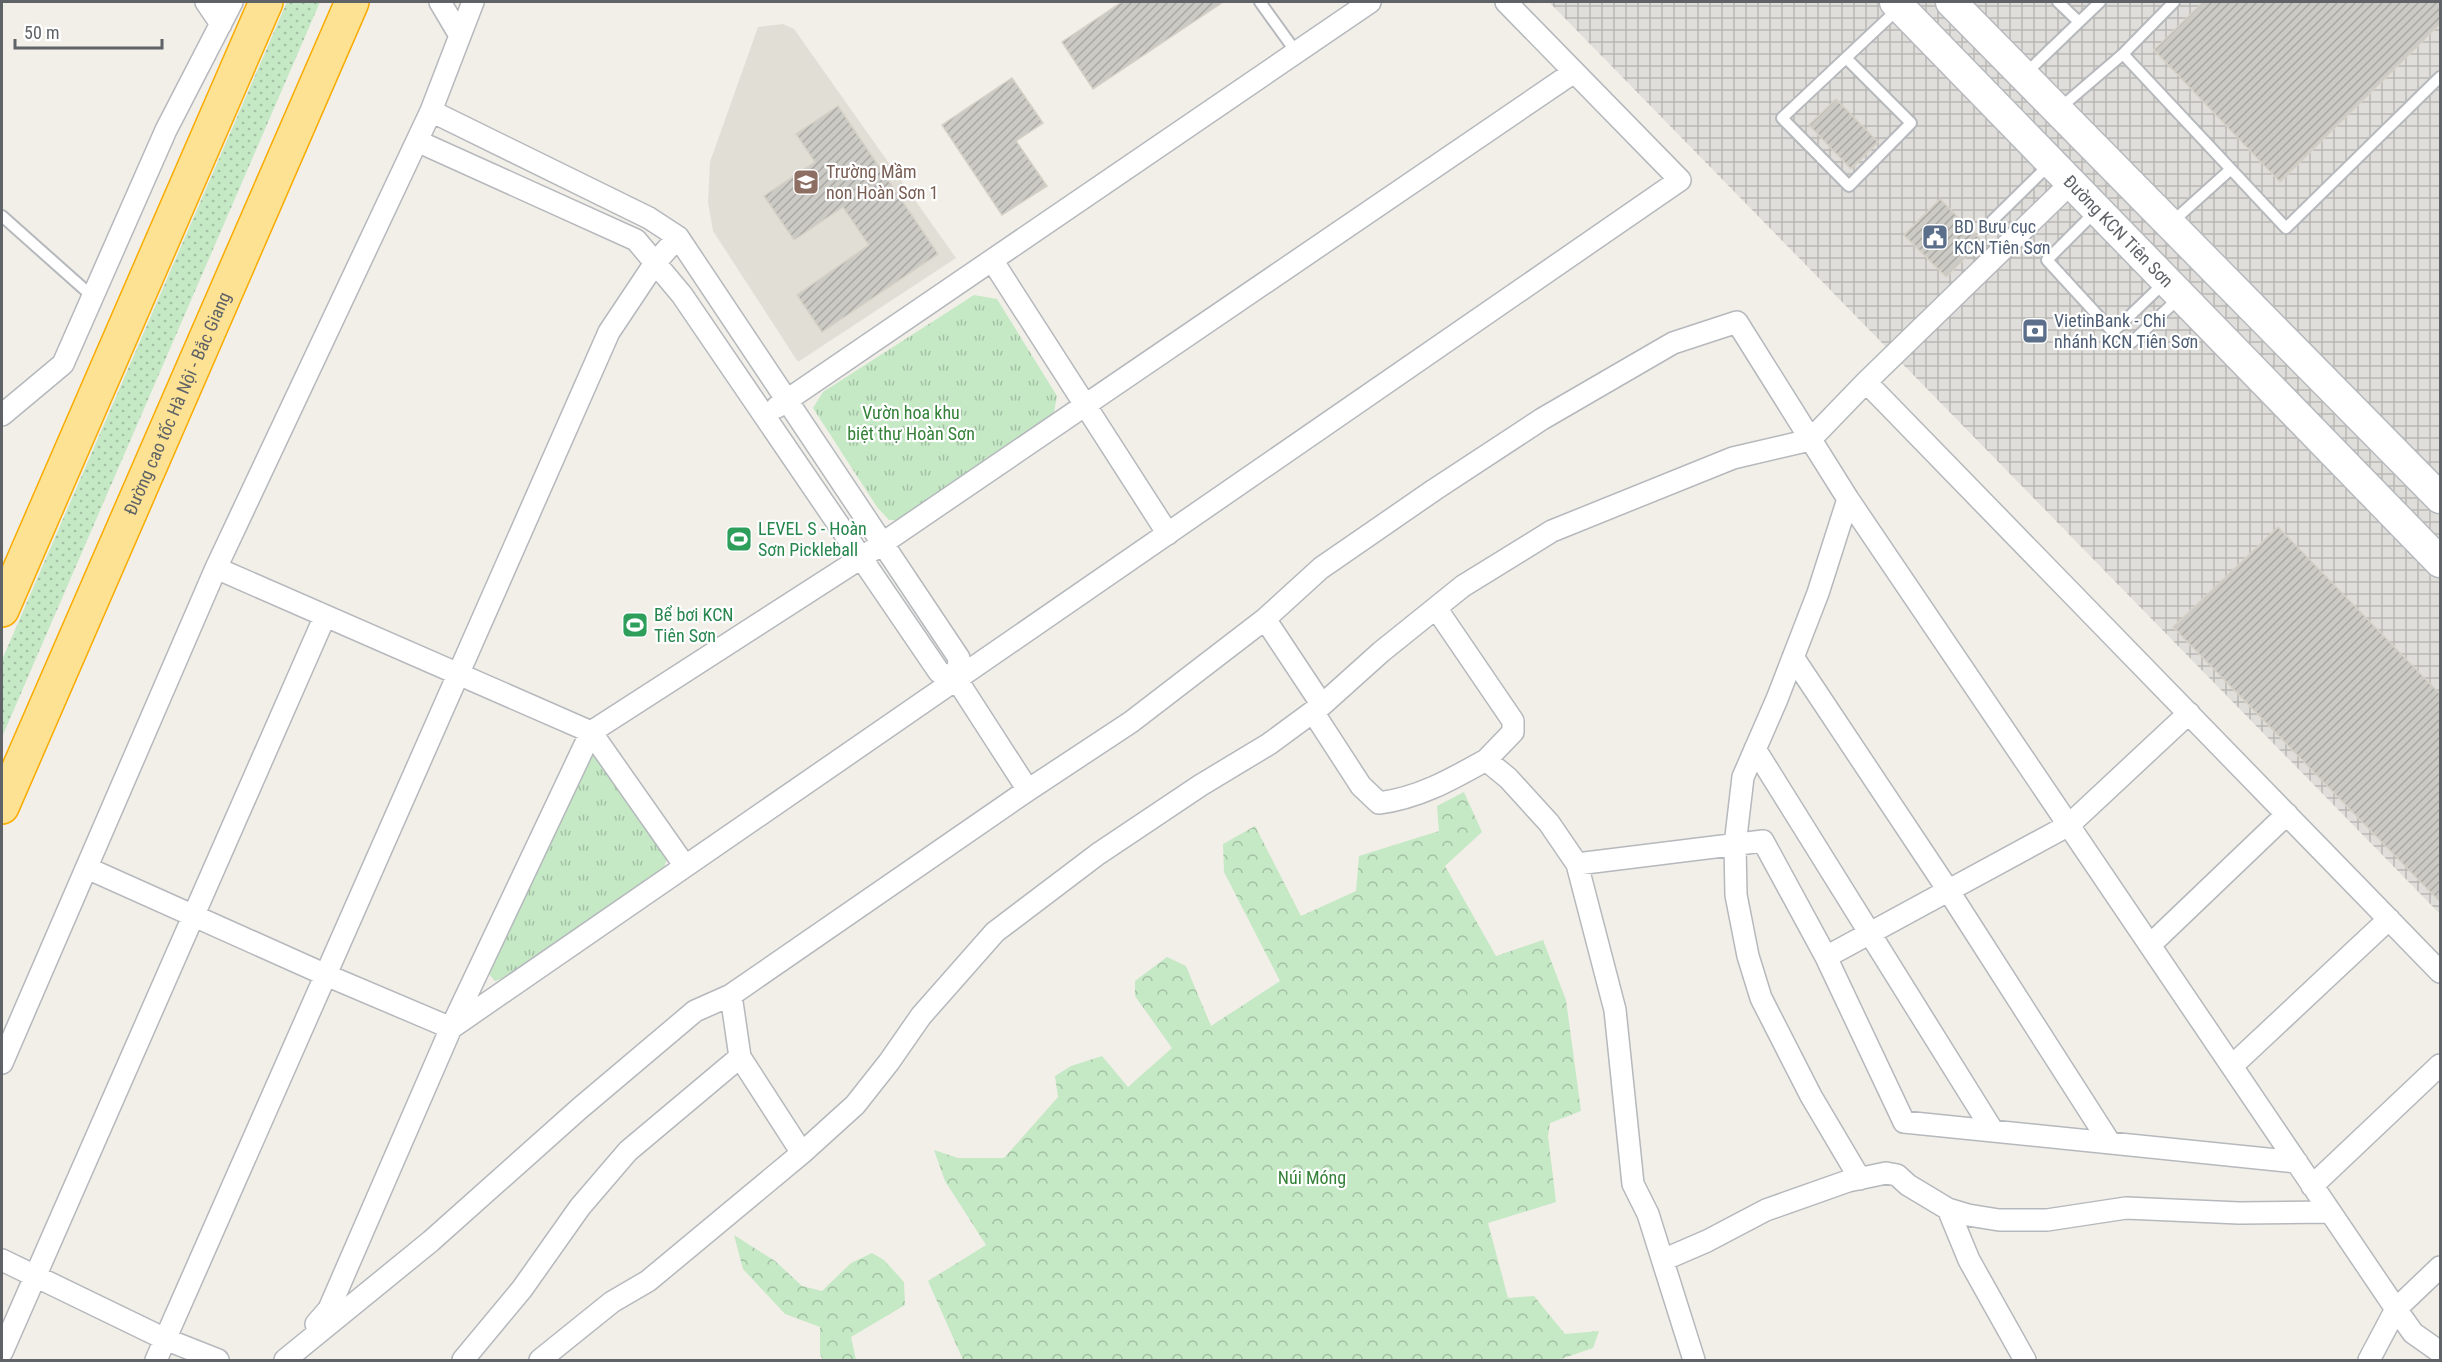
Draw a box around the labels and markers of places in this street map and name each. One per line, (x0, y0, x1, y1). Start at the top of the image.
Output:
place label: Trường Mầm non Hoàn Sơn 1 (826, 161, 938, 203)
school or university icon: Trường Mầm non Hoàn Sơn 1 (791, 167, 821, 197)
place label: BD Bưu cục KCN Tiên Sơn (1954, 216, 2051, 258)
public building icon: BD Bưu cục KCN Tiên Sơn (1920, 222, 1950, 252)
place label: VietinBank - Chi nhánh KCN Tiên Sơn (2054, 310, 2198, 352)
bank icon: VietinBank - Chi nhánh KCN Tiên Sơn (2020, 316, 2050, 346)
place label: LEVEL S - Hoàn Sơn Pickleball (758, 518, 867, 560)
sports icon: LEVEL S - Hoàn Sơn Pickleball (724, 524, 754, 554)
place label: Bể bơi KCN Tiên Sơn (654, 604, 734, 646)
sports icon: Bể bơi KCN Tiên Sơn (620, 610, 650, 640)

